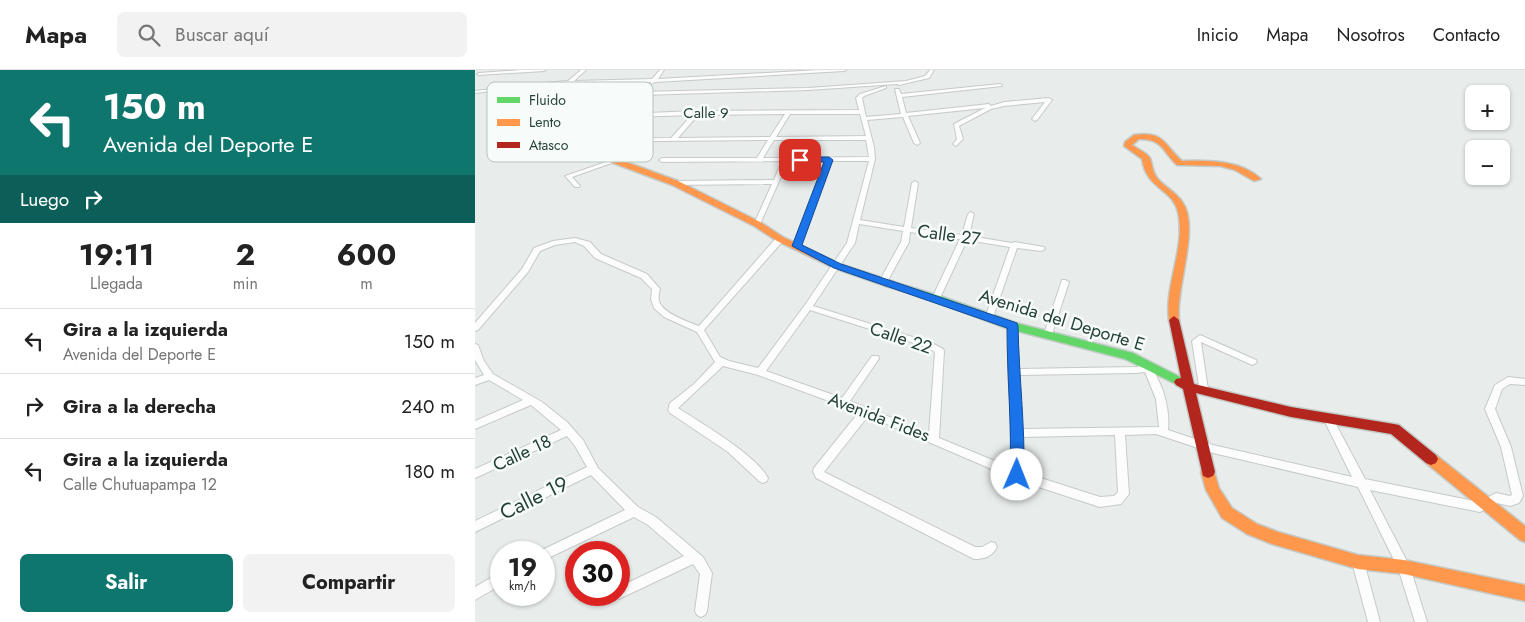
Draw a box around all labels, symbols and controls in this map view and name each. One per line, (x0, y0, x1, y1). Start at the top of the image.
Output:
search box (117, 12, 467, 57)
text: Mapa (25, 17, 87, 52)
icon: search (135, 21, 163, 49)
text: Buscar aquí (175, 21, 269, 48)
text: Inicio (1197, 22, 1238, 48)
text: Mapa (1266, 22, 1308, 48)
text: Nosotros (1336, 22, 1405, 48)
text: Contacto (1433, 22, 1500, 48)
text: 150 m (103, 82, 206, 132)
legend (487, 82, 653, 162)
map controls (1465, 85, 1510, 185)
button: + (1465, 85, 1510, 130)
icon: left (20, 90, 85, 155)
text: Fluido (529, 90, 566, 110)
street label: Calle 9 (683, 102, 729, 124)
text: Lento (529, 112, 561, 132)
text: Avenida del Deporte E (103, 128, 313, 160)
text: Atasco (529, 135, 569, 155)
pin (779, 139, 821, 181)
button: − (1465, 140, 1510, 185)
icon: arrive (786, 146, 814, 174)
icon: right (79, 185, 107, 213)
text: Luego (20, 186, 69, 213)
street label: Calle 27 (916, 218, 983, 252)
text: 19:11 (79, 233, 154, 276)
text: 2 (236, 233, 255, 276)
text: 600 (337, 233, 396, 276)
text: Llegada (90, 272, 143, 295)
text: min (233, 272, 258, 295)
text: m (360, 272, 373, 295)
street label: Avenida del Deporte E (976, 282, 1148, 358)
street label: Calle 22 (866, 315, 936, 361)
text: Gira a la izquierda (63, 316, 228, 343)
icon: left (20, 327, 48, 355)
text: 150 m (404, 328, 455, 355)
text: Avenida del Deporte E (63, 343, 216, 366)
street label: Avenida Fides (824, 386, 934, 448)
icon: right (20, 392, 48, 420)
text: Gira a la derecha (63, 393, 216, 420)
text: 240 m (401, 393, 455, 420)
street label: Calle 18 (488, 428, 556, 478)
text: Gira a la izquierda (63, 446, 228, 473)
position arrow (990, 448, 1042, 500)
icon: left (20, 457, 48, 485)
text: 180 m (404, 458, 455, 485)
street label: Calle 19 (495, 469, 573, 527)
text: Calle Chutuapampa 12 (63, 473, 217, 496)
speed limit sign: 30 (565, 541, 630, 606)
text: 19 (508, 549, 537, 585)
button: Salir (20, 554, 233, 612)
button: Compartir (243, 554, 455, 612)
text: km/h (509, 577, 536, 595)

